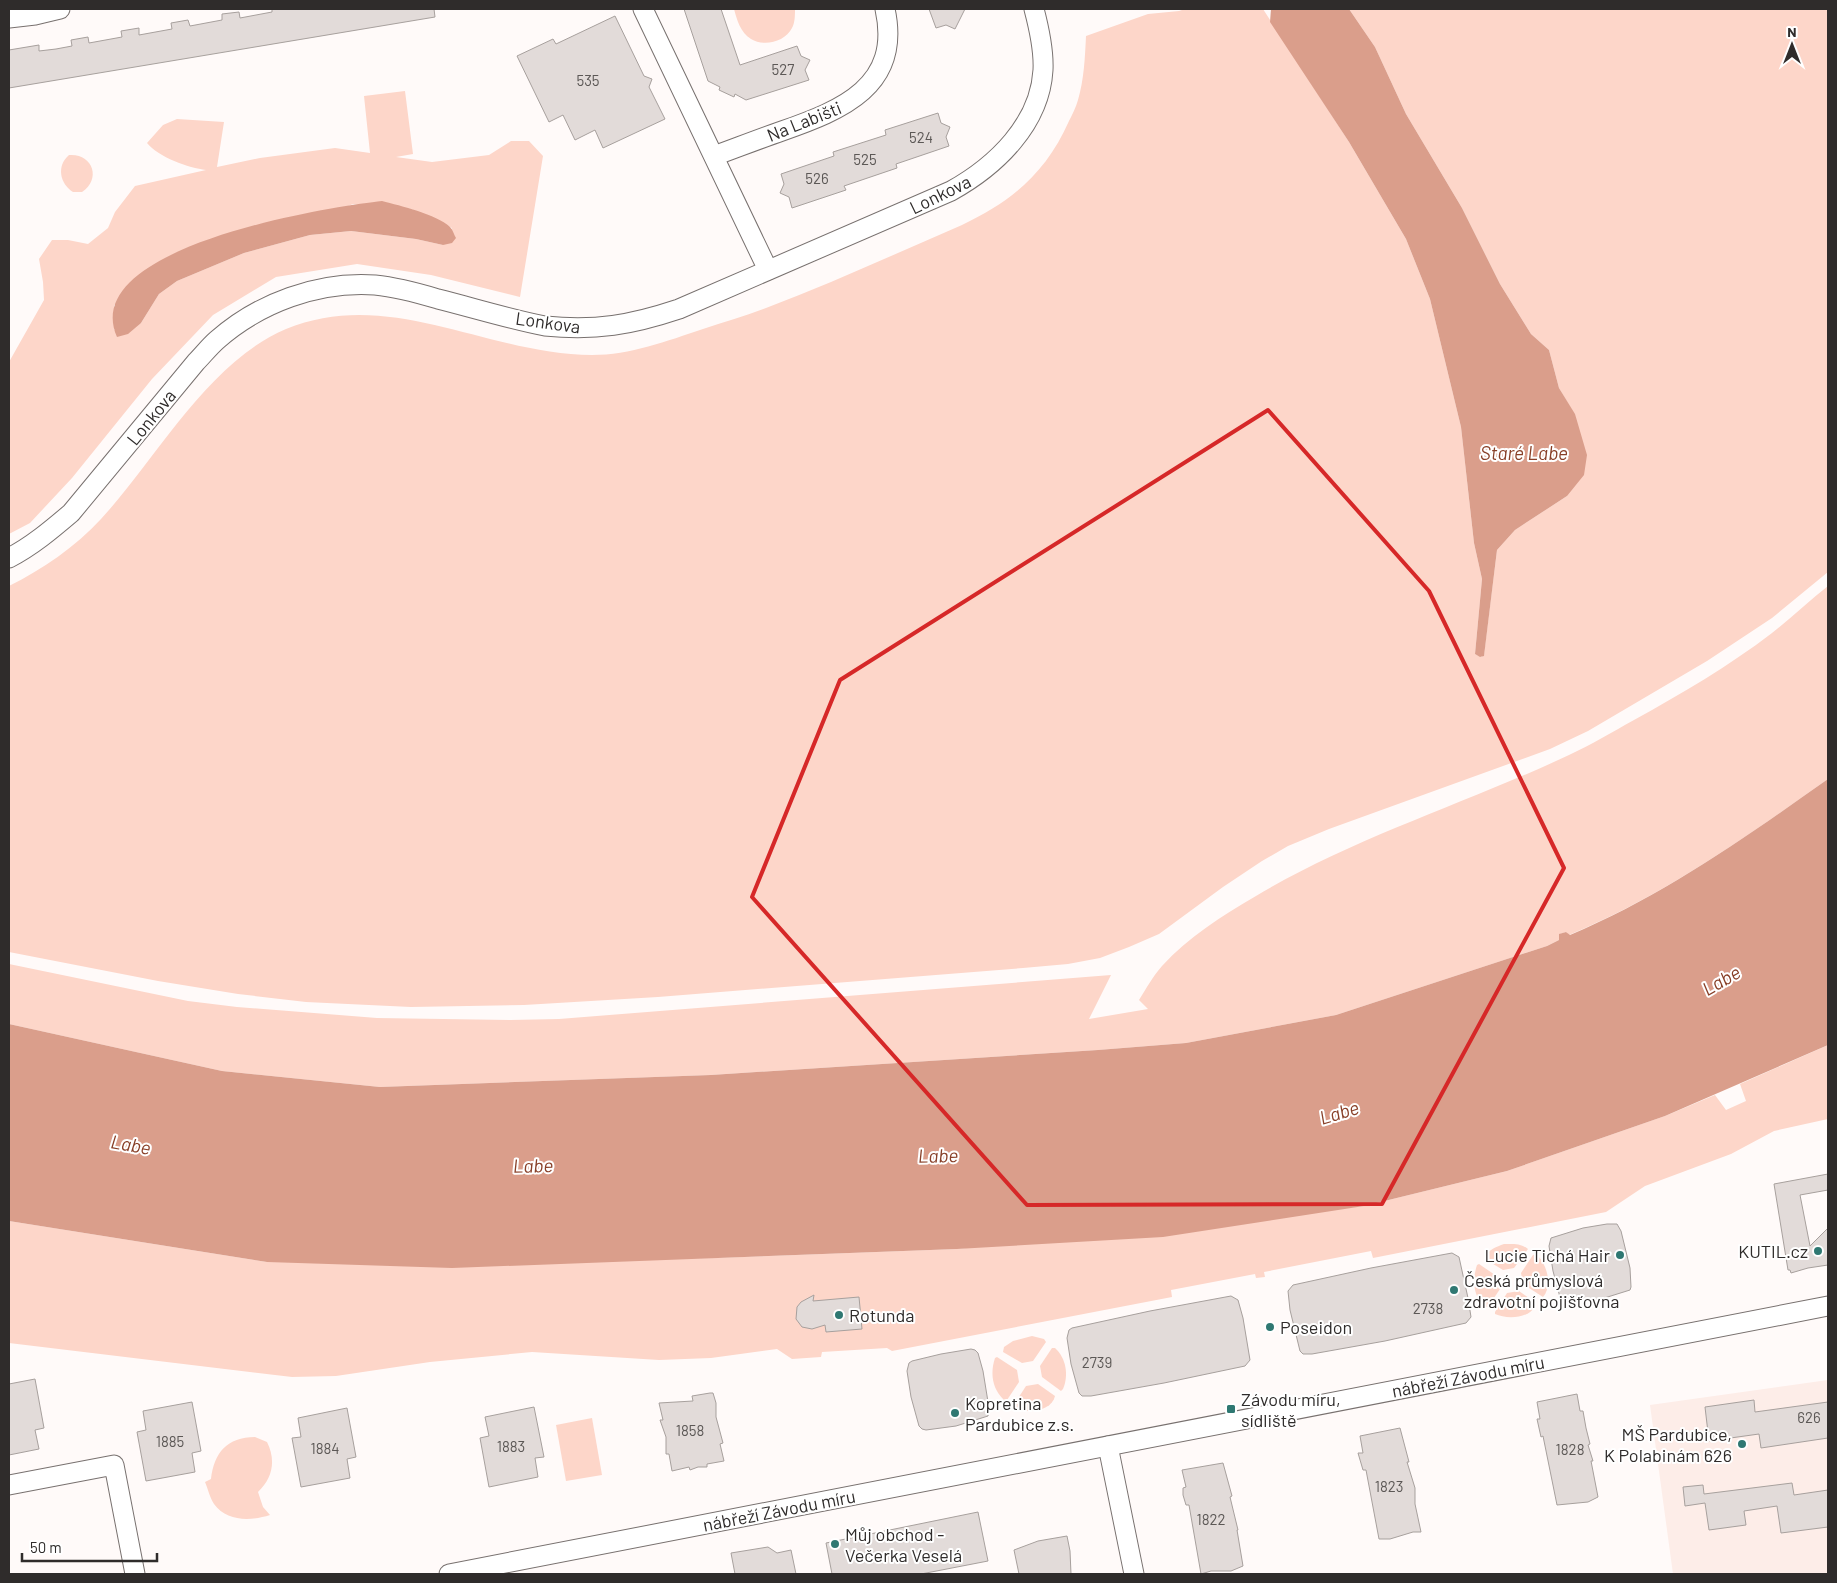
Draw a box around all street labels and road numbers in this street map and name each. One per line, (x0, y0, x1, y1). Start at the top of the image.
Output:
street label: Na Labišti (763, 96, 845, 146)
street label: Lonkova (906, 170, 974, 218)
street label: Lonkova (514, 307, 582, 337)
street label: Lonkova (122, 385, 180, 449)
street label: nábřeží Závodu míru (1390, 1350, 1546, 1402)
street label: nábřeží Závodu míru (701, 1484, 857, 1536)

